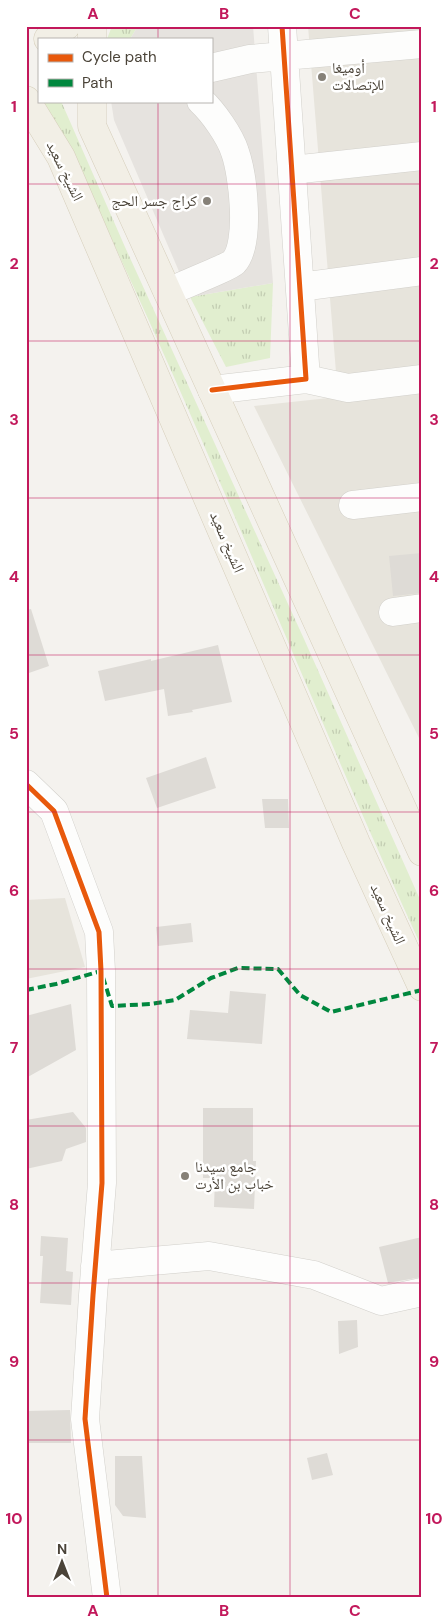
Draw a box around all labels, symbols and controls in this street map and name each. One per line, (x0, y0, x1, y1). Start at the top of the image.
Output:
text: A (87, 3, 99, 24)
text: B (219, 3, 229, 24)
text: C (349, 3, 361, 24)
legend (38, 38, 212, 102)
text: Cycle path (82, 47, 157, 67)
place label: أوميغا للإتصالات (332, 58, 384, 95)
marker: أوميغا للإتصالات (316, 71, 328, 83)
text: Path (82, 73, 113, 93)
text: 1 (11, 96, 17, 117)
text: 1 (431, 96, 437, 117)
street label: الشيخ سعيد (42, 138, 88, 204)
place label: كراج جسر الحج (111, 191, 197, 211)
marker: كراج جسر الحج (201, 195, 213, 207)
text: 2 (9, 253, 19, 274)
text: 2 (429, 253, 439, 274)
text: 3 (9, 409, 19, 430)
text: 3 (429, 409, 439, 430)
street label: الشيخ سعيد (205, 508, 249, 576)
text: 4 (9, 566, 19, 587)
text: 4 (429, 566, 439, 587)
text: 5 (9, 723, 19, 744)
text: 5 (429, 723, 439, 744)
text: 6 (9, 880, 19, 901)
street label: الشيخ سعيد (366, 880, 410, 948)
text: 6 (429, 880, 439, 901)
text: 7 (10, 1037, 19, 1058)
text: 7 (430, 1037, 439, 1058)
place label: جامع سيدنا خباب بن الأرت (195, 1157, 274, 1194)
marker: جامع سيدنا خباب بن الأرت (179, 1170, 191, 1182)
text: 8 (9, 1194, 19, 1215)
text: 8 (429, 1194, 439, 1215)
text: 9 (9, 1351, 19, 1372)
text: 9 (429, 1351, 439, 1372)
text: 10 (5, 1508, 23, 1529)
text: 10 (425, 1508, 443, 1529)
north arrow (38, 1536, 88, 1586)
text: N (57, 1540, 67, 1558)
text: A (87, 1600, 99, 1621)
text: B (219, 1600, 229, 1621)
text: C (349, 1600, 361, 1621)

